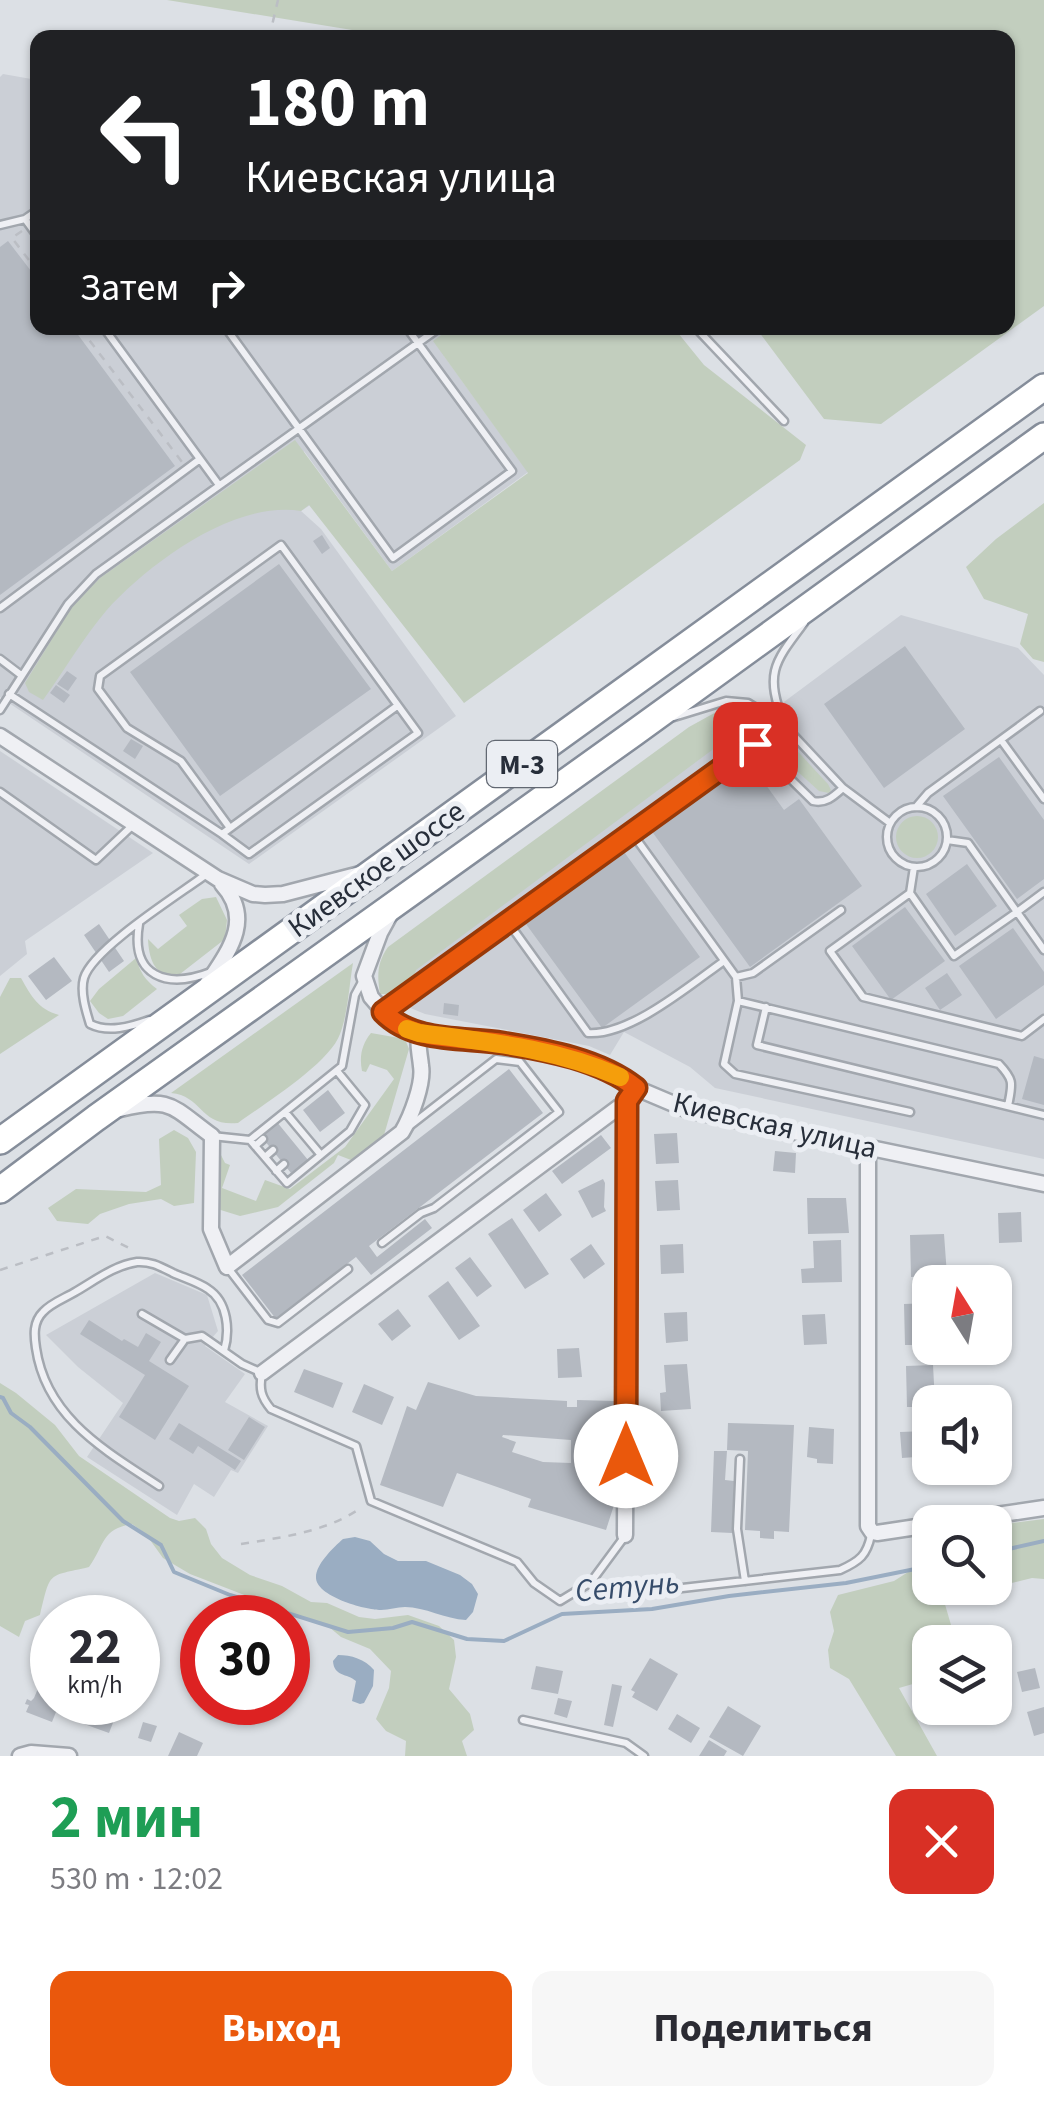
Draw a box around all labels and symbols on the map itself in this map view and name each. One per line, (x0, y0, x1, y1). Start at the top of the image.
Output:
pin (713, 702, 798, 787)
road number: М-3 (487, 741, 557, 787)
street label: Киевское шоссе (279, 790, 474, 948)
street label: Киевская улица (669, 1081, 881, 1170)
north arrow (912, 1265, 1012, 1365)
position arrow (574, 1404, 678, 1508)
water label: Сетунь (573, 1560, 681, 1614)
speed limit sign: 30 (180, 1595, 310, 1725)

